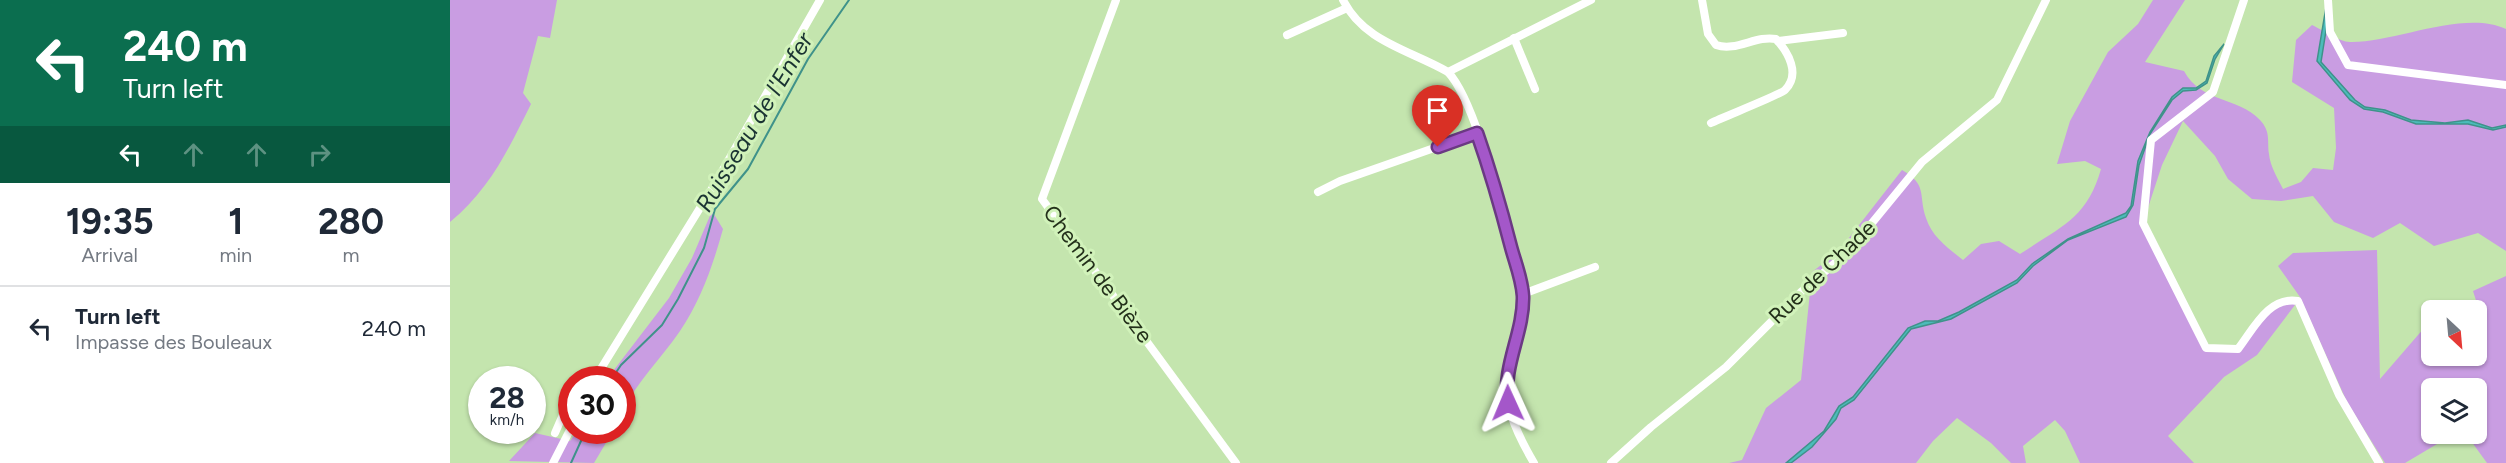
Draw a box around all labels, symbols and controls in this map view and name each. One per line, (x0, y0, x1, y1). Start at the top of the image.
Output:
text: 240 m (123, 21, 248, 72)
icon: left (24, 24, 102, 102)
water label: Ruisseau de l'Enfer (689, 26, 819, 217)
text: Turn left (123, 72, 223, 105)
pin (1412, 85, 1463, 147)
icon: arrive (1421, 94, 1454, 127)
icon: left (114, 138, 147, 171)
icon: ahead (177, 138, 210, 171)
icon: ahead (240, 138, 273, 171)
icon: right (303, 138, 336, 171)
text: 19:35 (66, 200, 154, 243)
text: 1 (228, 200, 243, 243)
text: 280 (318, 200, 384, 243)
street label: Chemin de Bièze (1037, 200, 1159, 348)
street label: Rue de Chade (1763, 214, 1881, 330)
text: Arrival (81, 243, 138, 267)
text: min (219, 243, 252, 267)
text: m (343, 243, 360, 267)
north arrow (2421, 300, 2487, 366)
map controls (2421, 300, 2487, 444)
text: Turn left (75, 303, 161, 330)
icon: left (24, 312, 57, 345)
text: 240 m (362, 315, 426, 342)
text: Impasse des Bouleaux (75, 330, 272, 354)
speed limit sign: 30 (558, 366, 636, 444)
position arrow (1476, 371, 1540, 435)
button: layers (2421, 378, 2487, 444)
text: 28 (489, 379, 525, 416)
text: km/h (490, 411, 524, 429)

